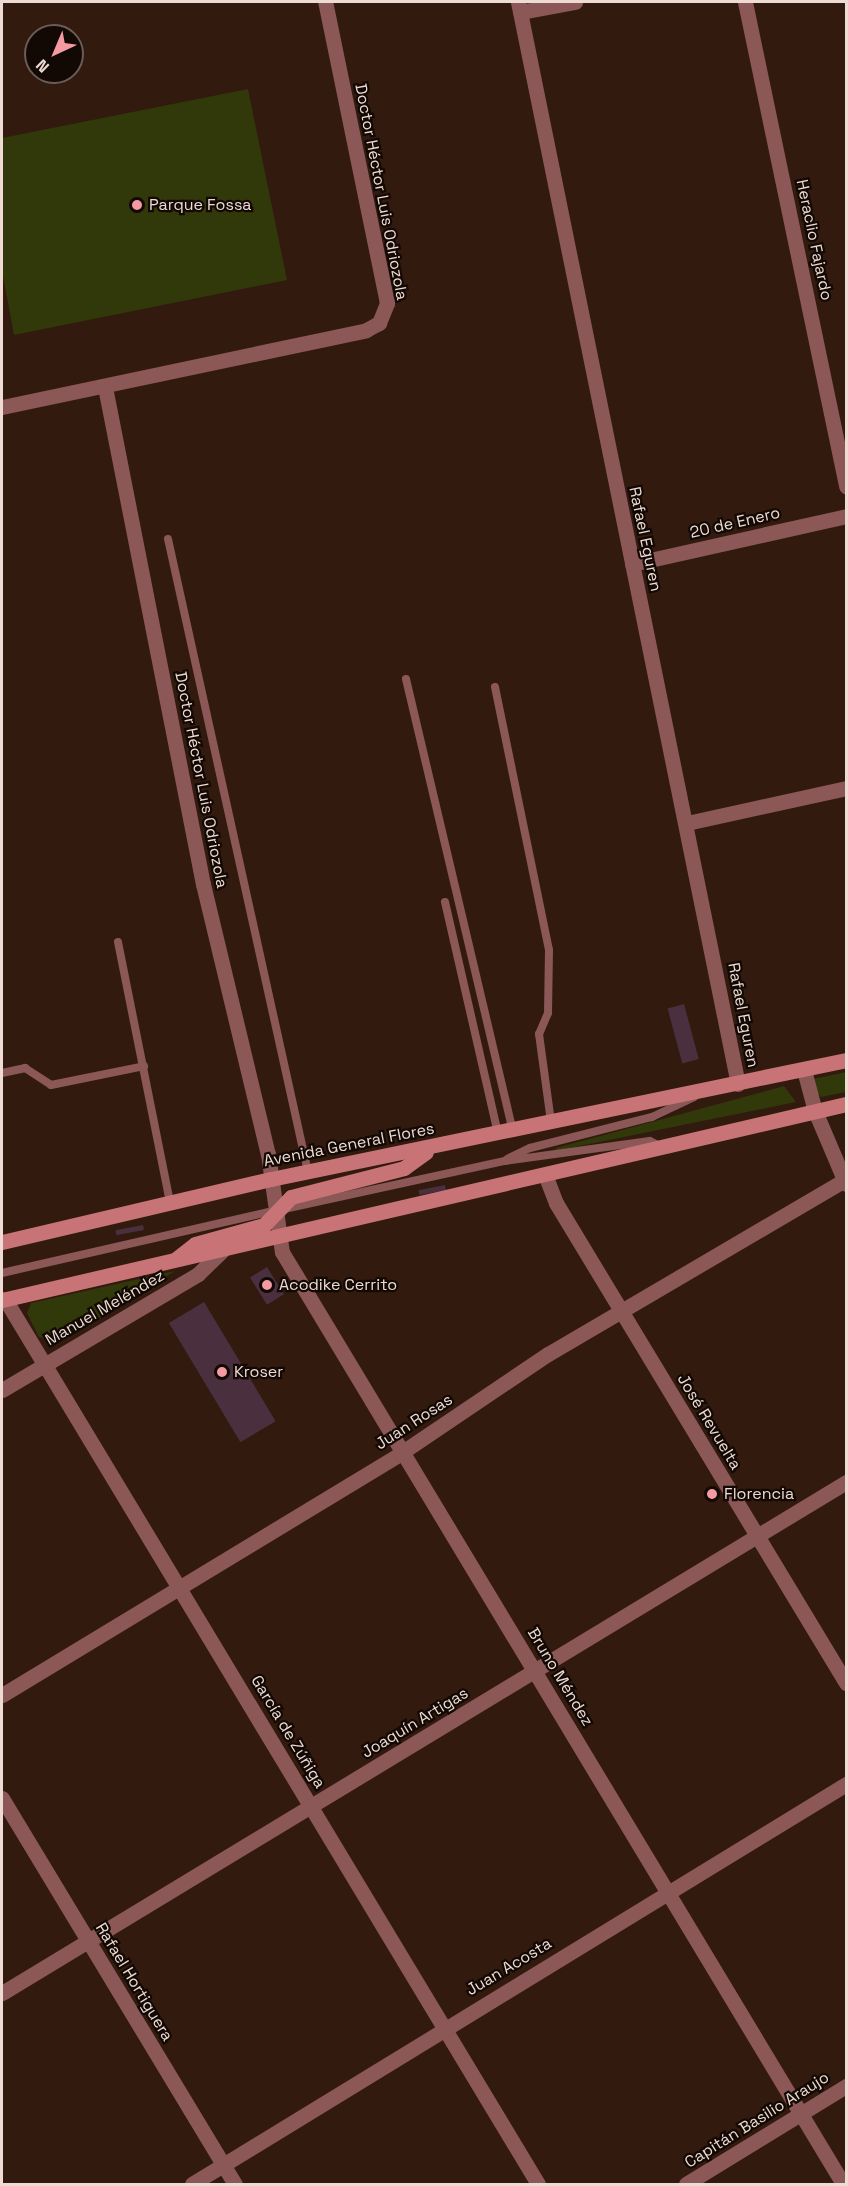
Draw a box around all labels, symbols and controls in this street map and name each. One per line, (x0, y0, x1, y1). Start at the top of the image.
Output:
north arrow (24, 24, 84, 84)
text: N (31, 55, 54, 77)
street label: Doctor Héctor Luis Odriozola (351, 82, 411, 302)
street label: Heraclio Fajardo (792, 178, 836, 302)
place label: Parque Fossa (149, 195, 251, 215)
marker: Parque Fossa (130, 198, 144, 212)
street label: Rafael Eguren (625, 485, 665, 593)
street label: 20 de Enero (688, 503, 782, 543)
street label: Doctor Héctor Luis Odriozola (171, 670, 231, 890)
street label: Rafael Eguren (723, 961, 763, 1069)
street label: Avenida General Flores (262, 1119, 436, 1171)
street label: Manuel Meléndez (42, 1266, 168, 1350)
place label: Acodike Cerrito (279, 1275, 397, 1295)
marker: Acodike Cerrito (260, 1278, 274, 1292)
place label: Kroser (234, 1362, 283, 1382)
marker: Kroser (215, 1365, 229, 1379)
street label: José Revuelta (673, 1371, 745, 1473)
street label: Juan Rosas (372, 1390, 456, 1454)
place label: Florencia (724, 1484, 794, 1504)
marker: Florencia (705, 1487, 719, 1501)
street label: Bruno Méndez (523, 1624, 597, 1730)
street label: García de Zúñiga (247, 1672, 329, 1792)
street label: Joaquín Artigas (358, 1684, 472, 1762)
street label: Rafael Hortiguera (91, 1919, 177, 2045)
street label: Juan Acosta (463, 1934, 555, 2000)
street label: Capitán Basilio Araujo (681, 2068, 833, 2172)

